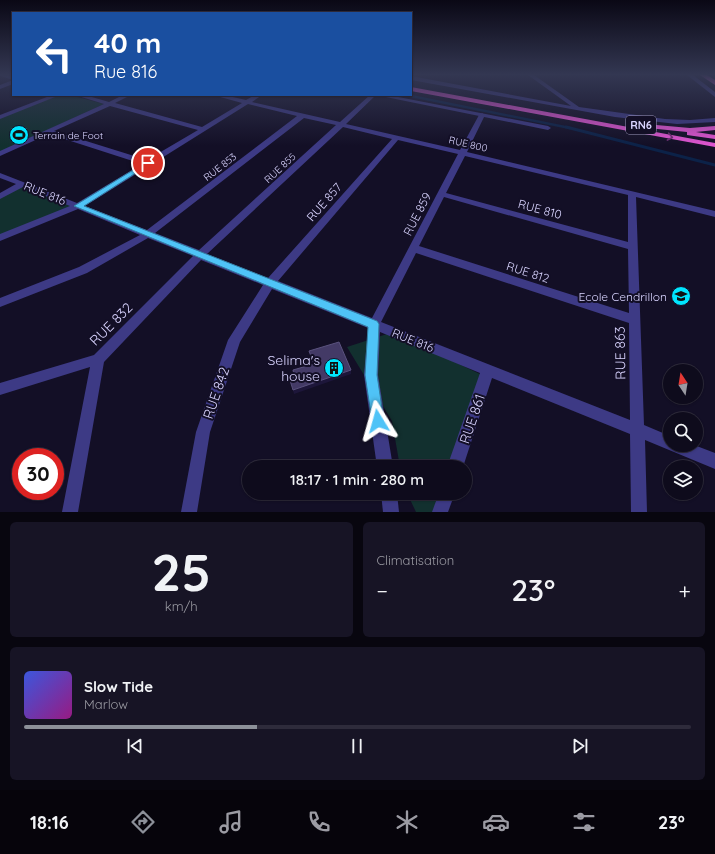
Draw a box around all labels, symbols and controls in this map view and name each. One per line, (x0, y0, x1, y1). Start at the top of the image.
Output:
text: 40 m (94, 25, 161, 60)
icon: left (28, 28, 80, 80)
text: Rue 816 (94, 60, 157, 83)
road number: RN6 (626, 116, 656, 134)
sports icon: Terrain de Foot (8, 124, 30, 146)
place label: Terrain de Foot (33, 129, 104, 142)
one-way arrow (666, 132, 673, 141)
street label: RUE 800 (447, 133, 489, 155)
pin (131, 146, 165, 180)
street label: RUE 853 (201, 150, 239, 184)
street label: RUE 855 (261, 150, 299, 186)
icon: arrive (137, 152, 159, 174)
street label: RUE 816 (22, 178, 69, 208)
street label: RUE 857 (303, 180, 345, 224)
street label: RUE 859 (400, 190, 434, 238)
street label: RUE 810 (516, 196, 564, 222)
street label: RUE 812 (505, 258, 552, 286)
school or university icon: Ecole Cendrillon (670, 285, 692, 307)
place label: Ecole Cendrillon (578, 289, 667, 304)
street label: RUE 832 (86, 298, 137, 349)
street label: RUE 816 (390, 325, 437, 355)
street label: RUE 863 (611, 326, 629, 380)
place label: Selima's house (267, 351, 320, 385)
building icon: Selima's house (323, 357, 345, 379)
street label: RUE 842 (199, 364, 233, 421)
north arrow (663, 364, 703, 404)
map controls (663, 364, 703, 500)
street label: RUE 861 (455, 392, 489, 446)
position arrow (357, 400, 399, 442)
button: search (663, 412, 703, 452)
speed limit sign: 30 (12, 448, 64, 500)
button: layers (663, 460, 703, 500)
text: 18:17 · 1 min · 280 m (290, 470, 424, 489)
text: 25 (151, 539, 211, 604)
text: Climatisation (377, 552, 454, 568)
text: 23° (511, 571, 555, 609)
text: − (377, 577, 388, 605)
text: + (679, 577, 691, 605)
text: km/h (165, 598, 198, 614)
text: Slow Tide (84, 677, 153, 696)
text: Marlow (84, 696, 128, 712)
icon: previous (124, 735, 146, 757)
icon: pause (346, 735, 368, 757)
icon: next (569, 735, 591, 757)
icon: directions (129, 808, 157, 836)
icon: music (217, 808, 245, 836)
icon: phone (305, 808, 333, 836)
icon: climate (393, 808, 421, 836)
icon: car (482, 808, 510, 836)
icon: filters (570, 808, 598, 836)
text: 18:16 (30, 811, 69, 834)
text: 23° (658, 811, 685, 834)

